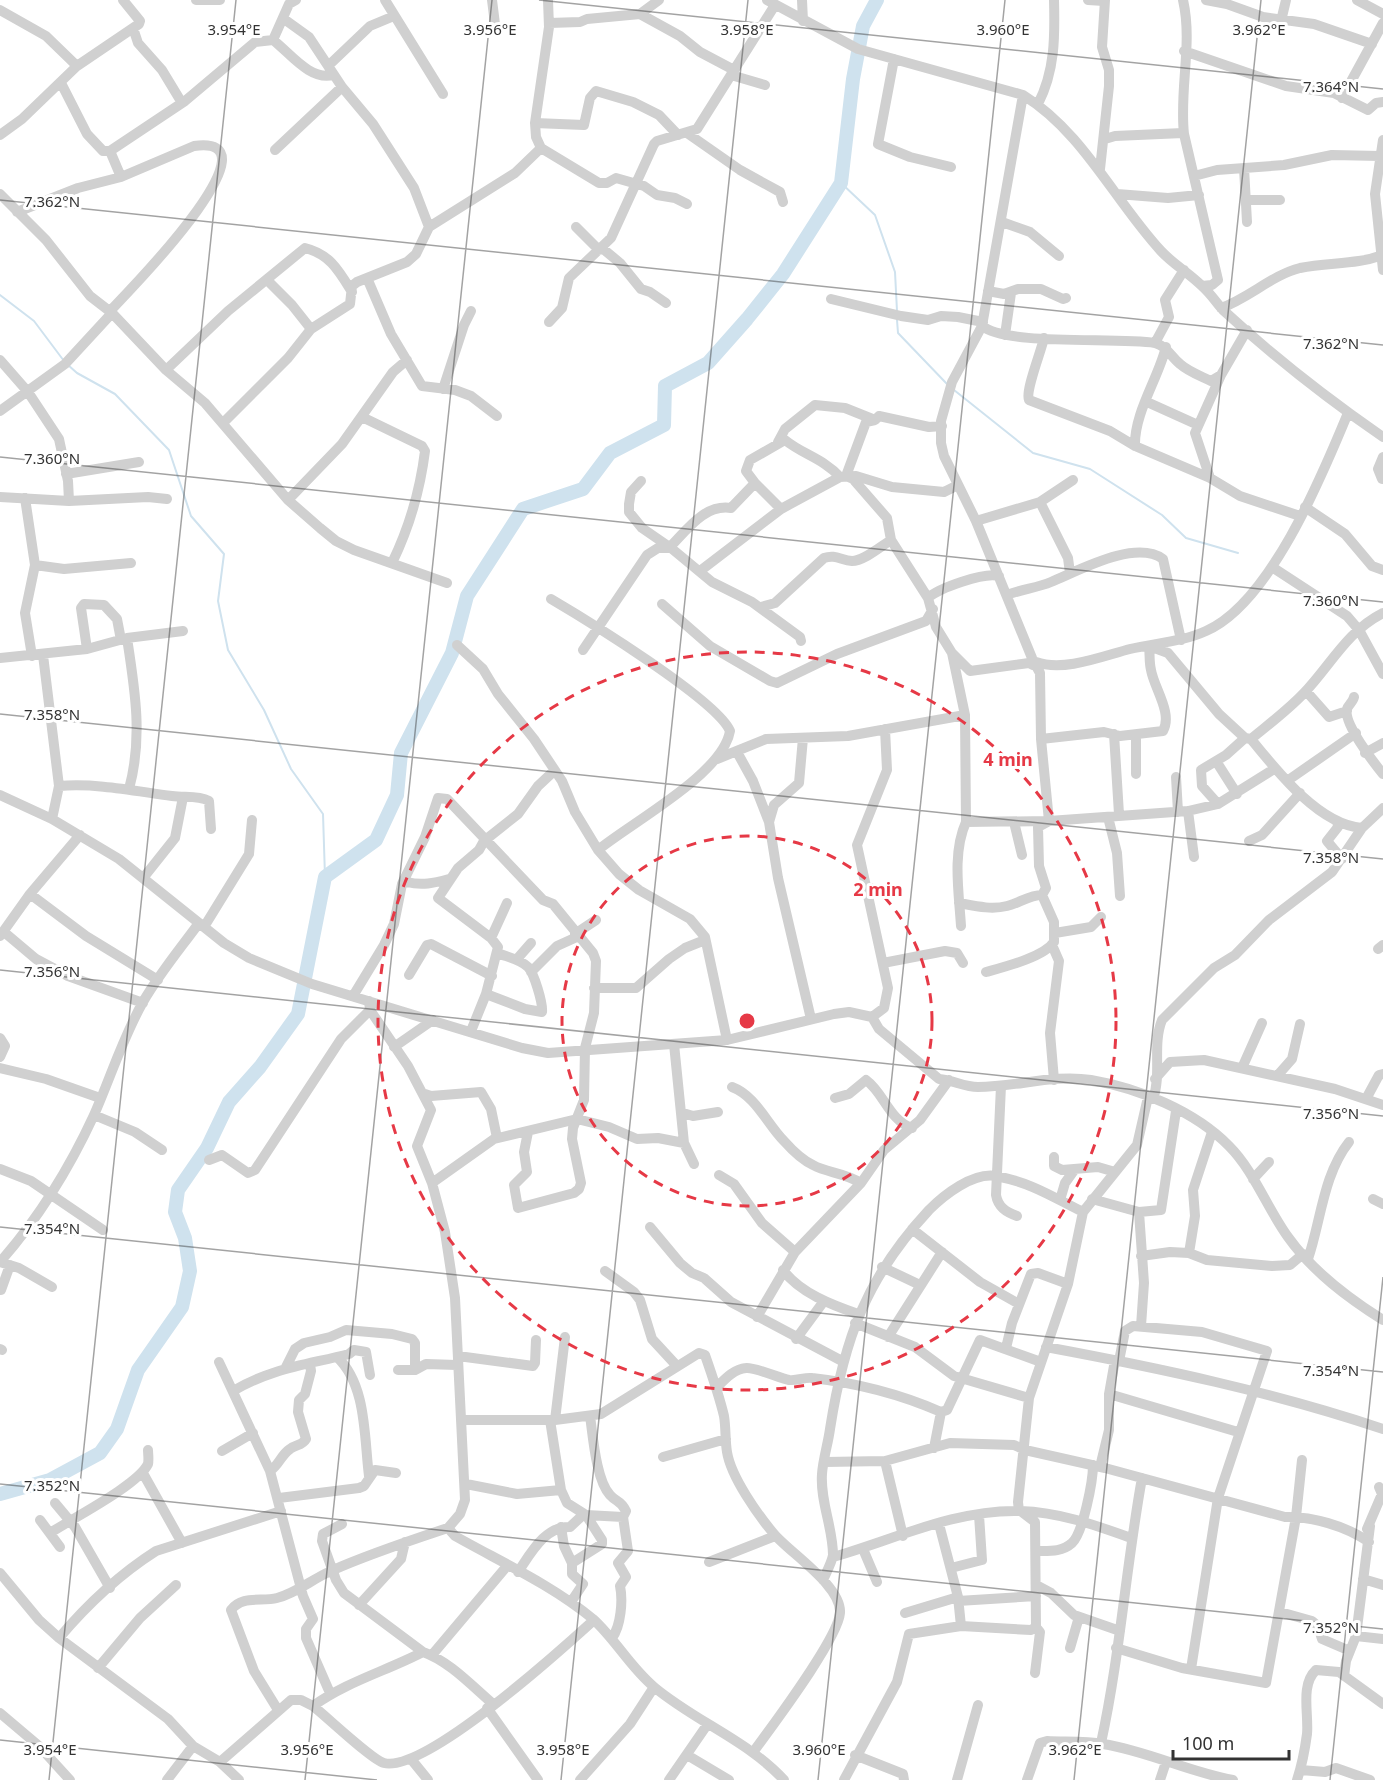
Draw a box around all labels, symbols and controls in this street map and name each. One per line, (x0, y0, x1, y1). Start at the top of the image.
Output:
text: 3.954°E (207, 19, 261, 39)
text: 3.956°E (463, 19, 517, 39)
text: 3.958°E (720, 19, 774, 39)
text: 3.960°E (976, 19, 1030, 39)
text: 3.962°E (1232, 19, 1286, 39)
text: 7.364°N (1303, 76, 1359, 96)
text: 7.362°N (24, 191, 80, 211)
text: 7.362°N (1303, 333, 1359, 353)
text: 7.360°N (24, 448, 80, 468)
text: 7.360°N (1303, 590, 1359, 610)
text: 7.358°N (24, 704, 80, 724)
text: 4 min (983, 747, 1033, 771)
text: 7.358°N (1303, 847, 1359, 867)
text: 2 min (853, 877, 903, 901)
text: 7.356°N (24, 961, 80, 981)
centre of rings (737, 1011, 757, 1031)
text: 7.356°N (1303, 1103, 1359, 1123)
text: 7.354°N (24, 1218, 80, 1238)
text: 7.354°N (1303, 1360, 1359, 1380)
text: 7.352°N (24, 1475, 80, 1495)
text: 7.352°N (1303, 1617, 1359, 1637)
scale bar (1173, 1723, 1288, 1761)
text: 100 m (1182, 1731, 1234, 1755)
text: 3.954°E (23, 1739, 77, 1759)
text: 3.956°E (280, 1739, 334, 1759)
text: 3.958°E (536, 1739, 590, 1759)
text: 3.960°E (792, 1739, 846, 1759)
text: 3.962°E (1048, 1739, 1102, 1759)

